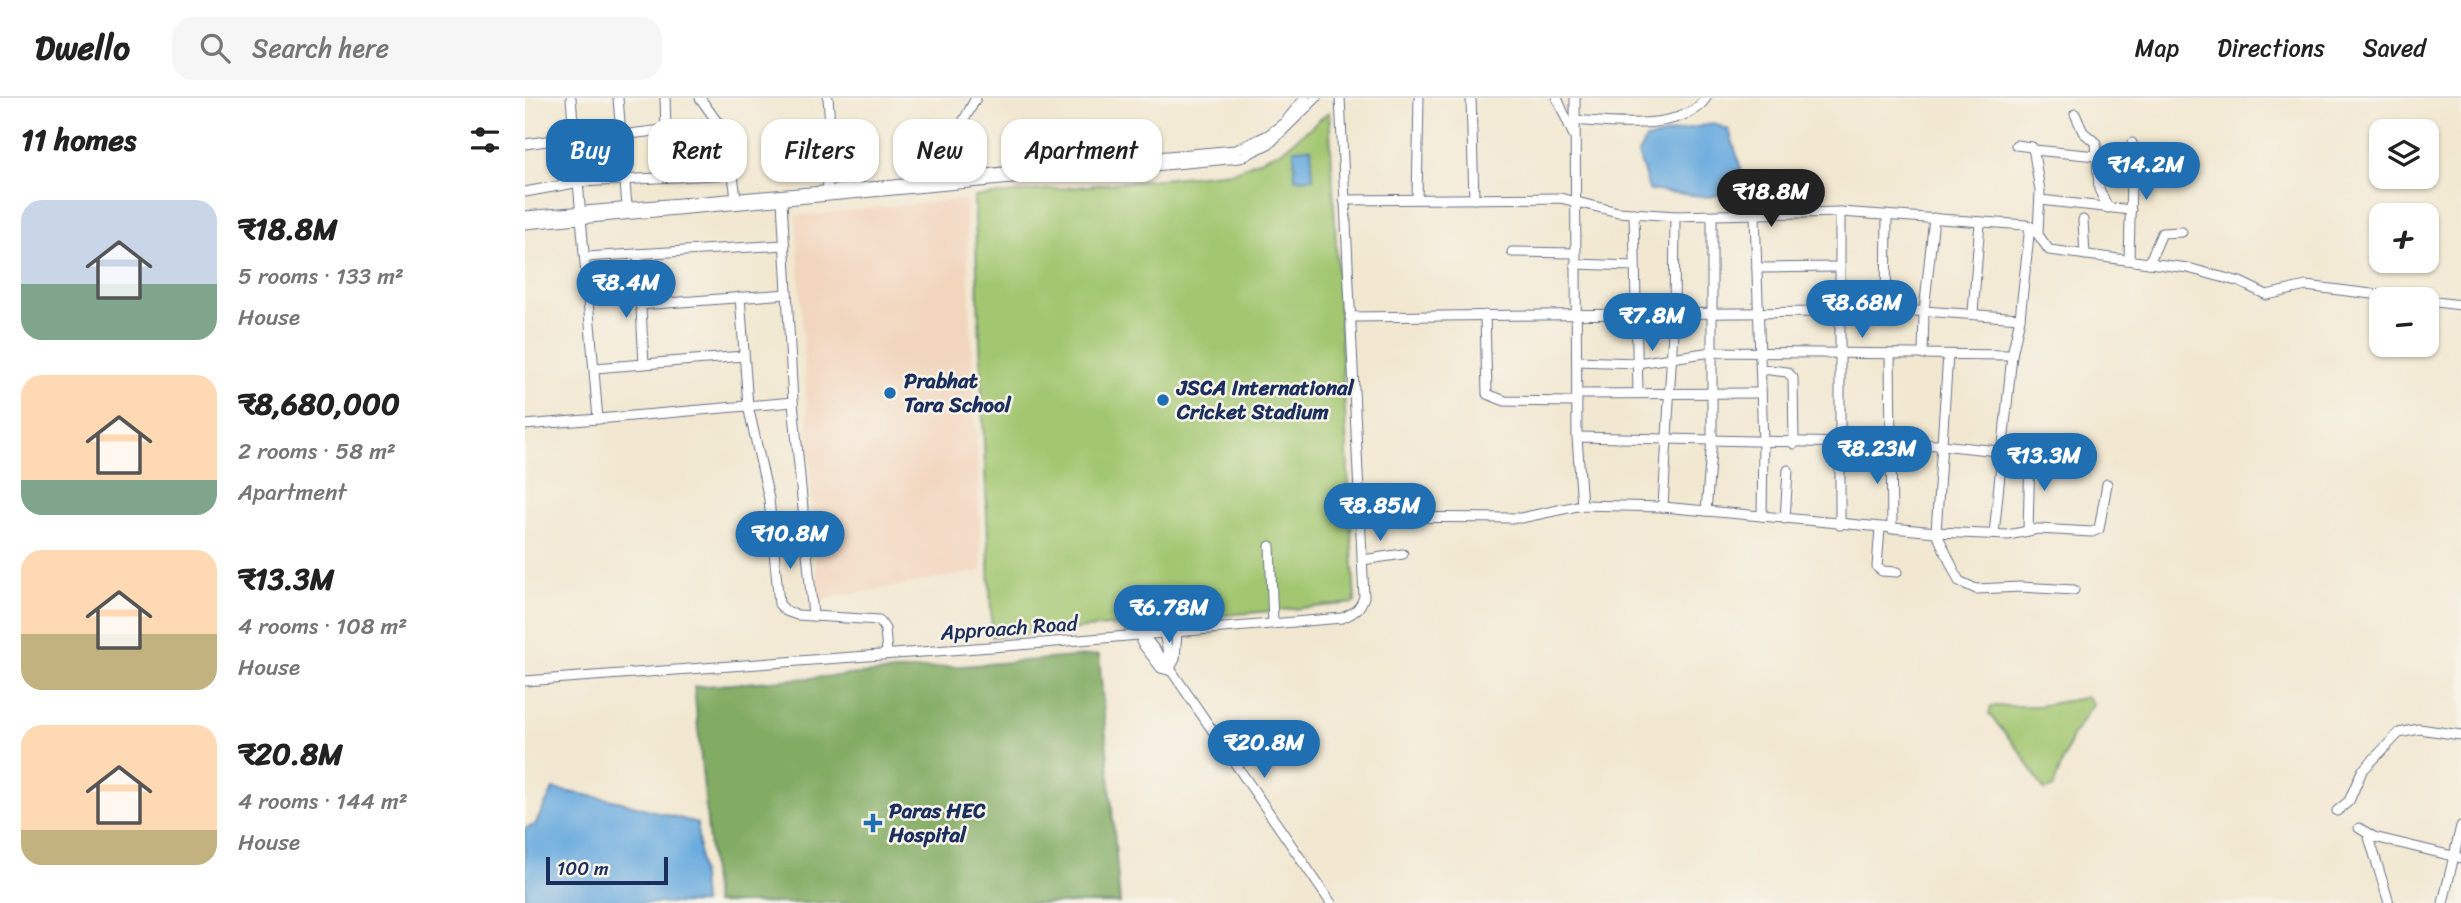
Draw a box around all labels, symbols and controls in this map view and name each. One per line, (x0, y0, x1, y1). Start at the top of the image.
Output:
search box (172, 17, 662, 80)
text: Dwello (35, 19, 130, 77)
text: Search here (252, 25, 389, 71)
text: Map (2135, 27, 2179, 69)
text: Directions (2217, 27, 2325, 69)
text: Saved (2363, 27, 2426, 69)
icon: search (196, 29, 234, 67)
text: 11 homes (21, 113, 136, 167)
chip: Buy (546, 119, 634, 182)
chip: Rent (648, 119, 747, 182)
chip: Filters (761, 119, 879, 182)
chip: New (893, 119, 987, 182)
chip: Apartment (1001, 119, 1162, 182)
map controls (2369, 119, 2439, 357)
button: layers (2369, 119, 2439, 189)
icon: filters (466, 121, 504, 159)
pin: ₹14.2M (2089, 142, 2203, 202)
text: ₹14.2M (2108, 144, 2184, 185)
pin: ₹18.8M (1714, 170, 1828, 229)
text: ₹18.8M (1733, 171, 1809, 212)
text: ₹18.8M (238, 202, 337, 256)
button: + (2369, 203, 2439, 273)
icon: home (77, 228, 161, 312)
text: 5 rooms · 133 m² (238, 256, 404, 297)
pin: ₹8.4M (577, 260, 675, 320)
text: ₹8.4M (593, 262, 659, 303)
pin: ₹8.68M (1805, 280, 1919, 340)
text: ₹8.68M (1822, 282, 1902, 323)
button: − (2369, 287, 2439, 357)
pin: ₹7.8M (1603, 294, 1701, 353)
text: ₹7.8M (1619, 295, 1685, 336)
text: House (238, 297, 300, 338)
place label: Prabhat Tara School (904, 362, 1012, 424)
place label: JSCA International Cricket Stadium (1176, 369, 1355, 431)
text: ₹8,680,000 (238, 377, 400, 431)
marker: Prabhat Tara School (882, 385, 898, 401)
marker: JSCA International Cricket Stadium (1155, 392, 1171, 408)
icon: home (77, 403, 161, 487)
pin: ₹8.23M (1820, 426, 1934, 486)
text: ₹8.23M (1838, 428, 1916, 469)
text: 2 rooms · 58 m² (238, 431, 396, 472)
pin: ₹13.3M (1987, 434, 2101, 493)
text: ₹13.3M (2007, 435, 2081, 476)
text: Apartment (238, 472, 347, 513)
pin: ₹8.85M (1323, 484, 1437, 543)
text: ₹8.85M (1340, 485, 1420, 526)
pin: ₹10.8M (733, 512, 847, 571)
text: ₹10.8M (752, 513, 828, 554)
text: ₹13.3M (238, 552, 334, 606)
icon: home (77, 578, 161, 662)
pin: ₹6.78M (1112, 586, 1226, 645)
text: ₹6.78M (1130, 587, 1208, 628)
street label: Approach Road (938, 604, 1081, 652)
text: 4 rooms · 108 m² (238, 606, 407, 647)
text: House (238, 647, 300, 688)
pin: ₹20.8M (1207, 720, 1321, 780)
text: ₹20.8M (1224, 722, 1304, 763)
text: ₹20.8M (238, 727, 343, 781)
icon: home (77, 753, 161, 837)
text: 4 rooms · 144 m² (238, 781, 408, 822)
place label: Paras HEC Hospital (888, 792, 986, 854)
marker: Paras HEC Hospital (863, 813, 883, 833)
text: House (238, 822, 300, 863)
text: 100 m (557, 852, 609, 885)
scale bar (546, 854, 669, 886)

